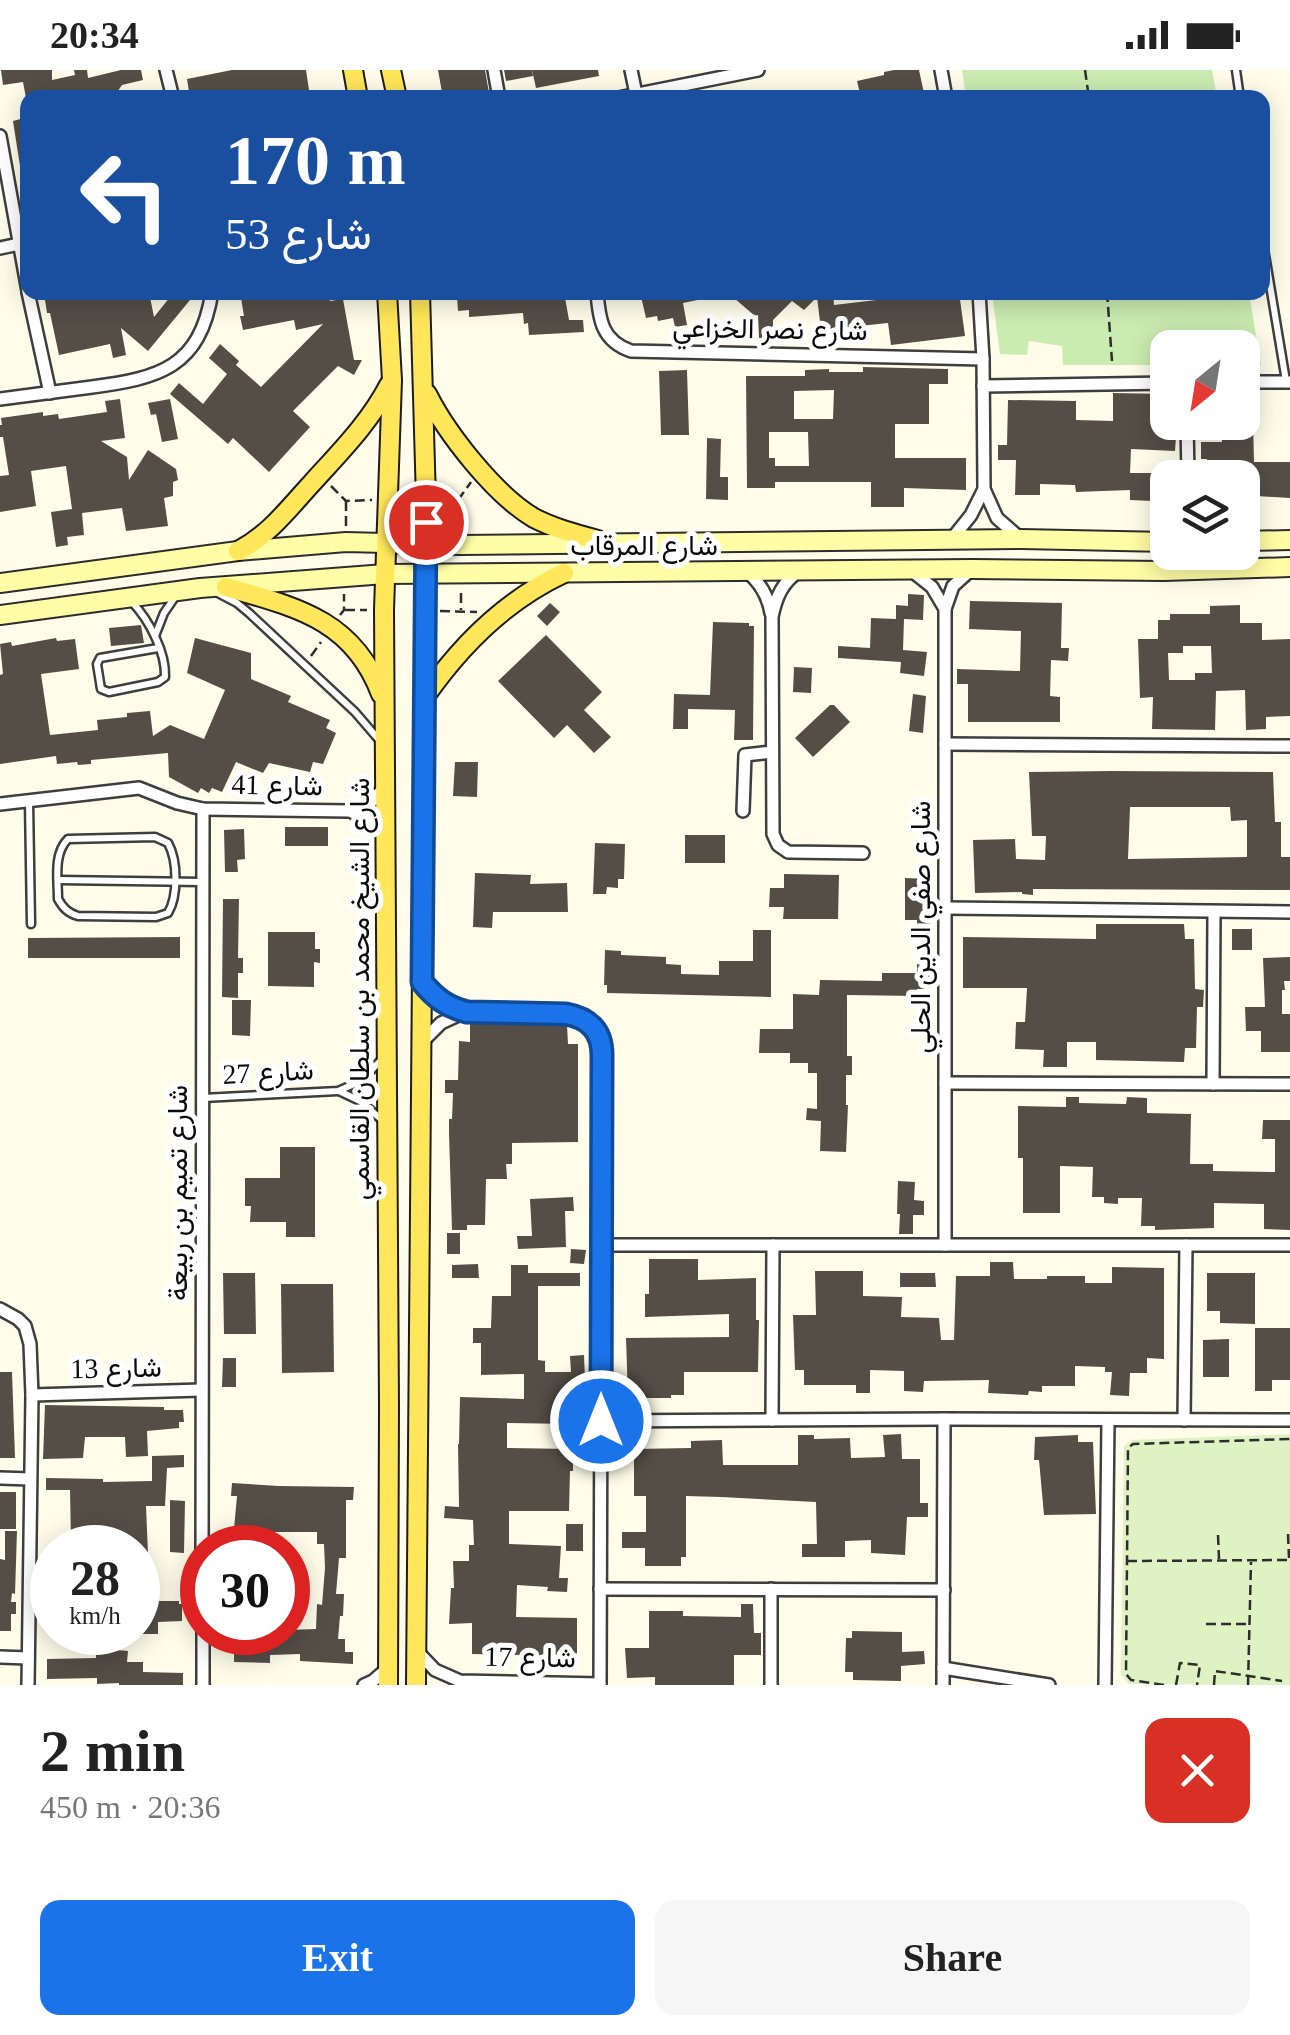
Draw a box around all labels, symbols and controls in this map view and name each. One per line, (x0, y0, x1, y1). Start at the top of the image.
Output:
text: 20:34 (50, 14, 139, 56)
text: 170 m (225, 122, 406, 199)
icon: left (60, 130, 190, 260)
text: شارع 53 (225, 209, 372, 259)
street label: شارع نصر الخزاعي (672, 312, 868, 353)
north arrow (1150, 330, 1260, 440)
map controls (1150, 330, 1260, 570)
button: layers (1150, 460, 1260, 570)
pin (384, 480, 469, 565)
icon: arrive (399, 495, 454, 550)
street label: شارع المرقاب (570, 530, 718, 564)
street label: شارع 41 (231, 769, 323, 804)
street label: شارع الشيخ محمد بن سلطان القاسمي (344, 778, 382, 1200)
street label: شارع صفي الدين الحلي (905, 801, 943, 1053)
street label: شارع 27 (222, 1054, 315, 1093)
street label: شارع تميم بن ربيعة (162, 1085, 196, 1301)
street label: شارع 13 (70, 1352, 162, 1387)
position arrow (549, 1369, 653, 1473)
speed limit sign: 30 (180, 1525, 310, 1655)
text: 28 (70, 1550, 120, 1606)
text: km/h (69, 1602, 121, 1629)
street label: شارع 17 (484, 1641, 576, 1676)
text: 2 min (40, 1718, 185, 1784)
button: close (1145, 1718, 1250, 1823)
text: 450 m · 20:36 (40, 1789, 220, 1825)
button: Exit (40, 1900, 635, 2015)
button: Share (655, 1900, 1250, 2015)

